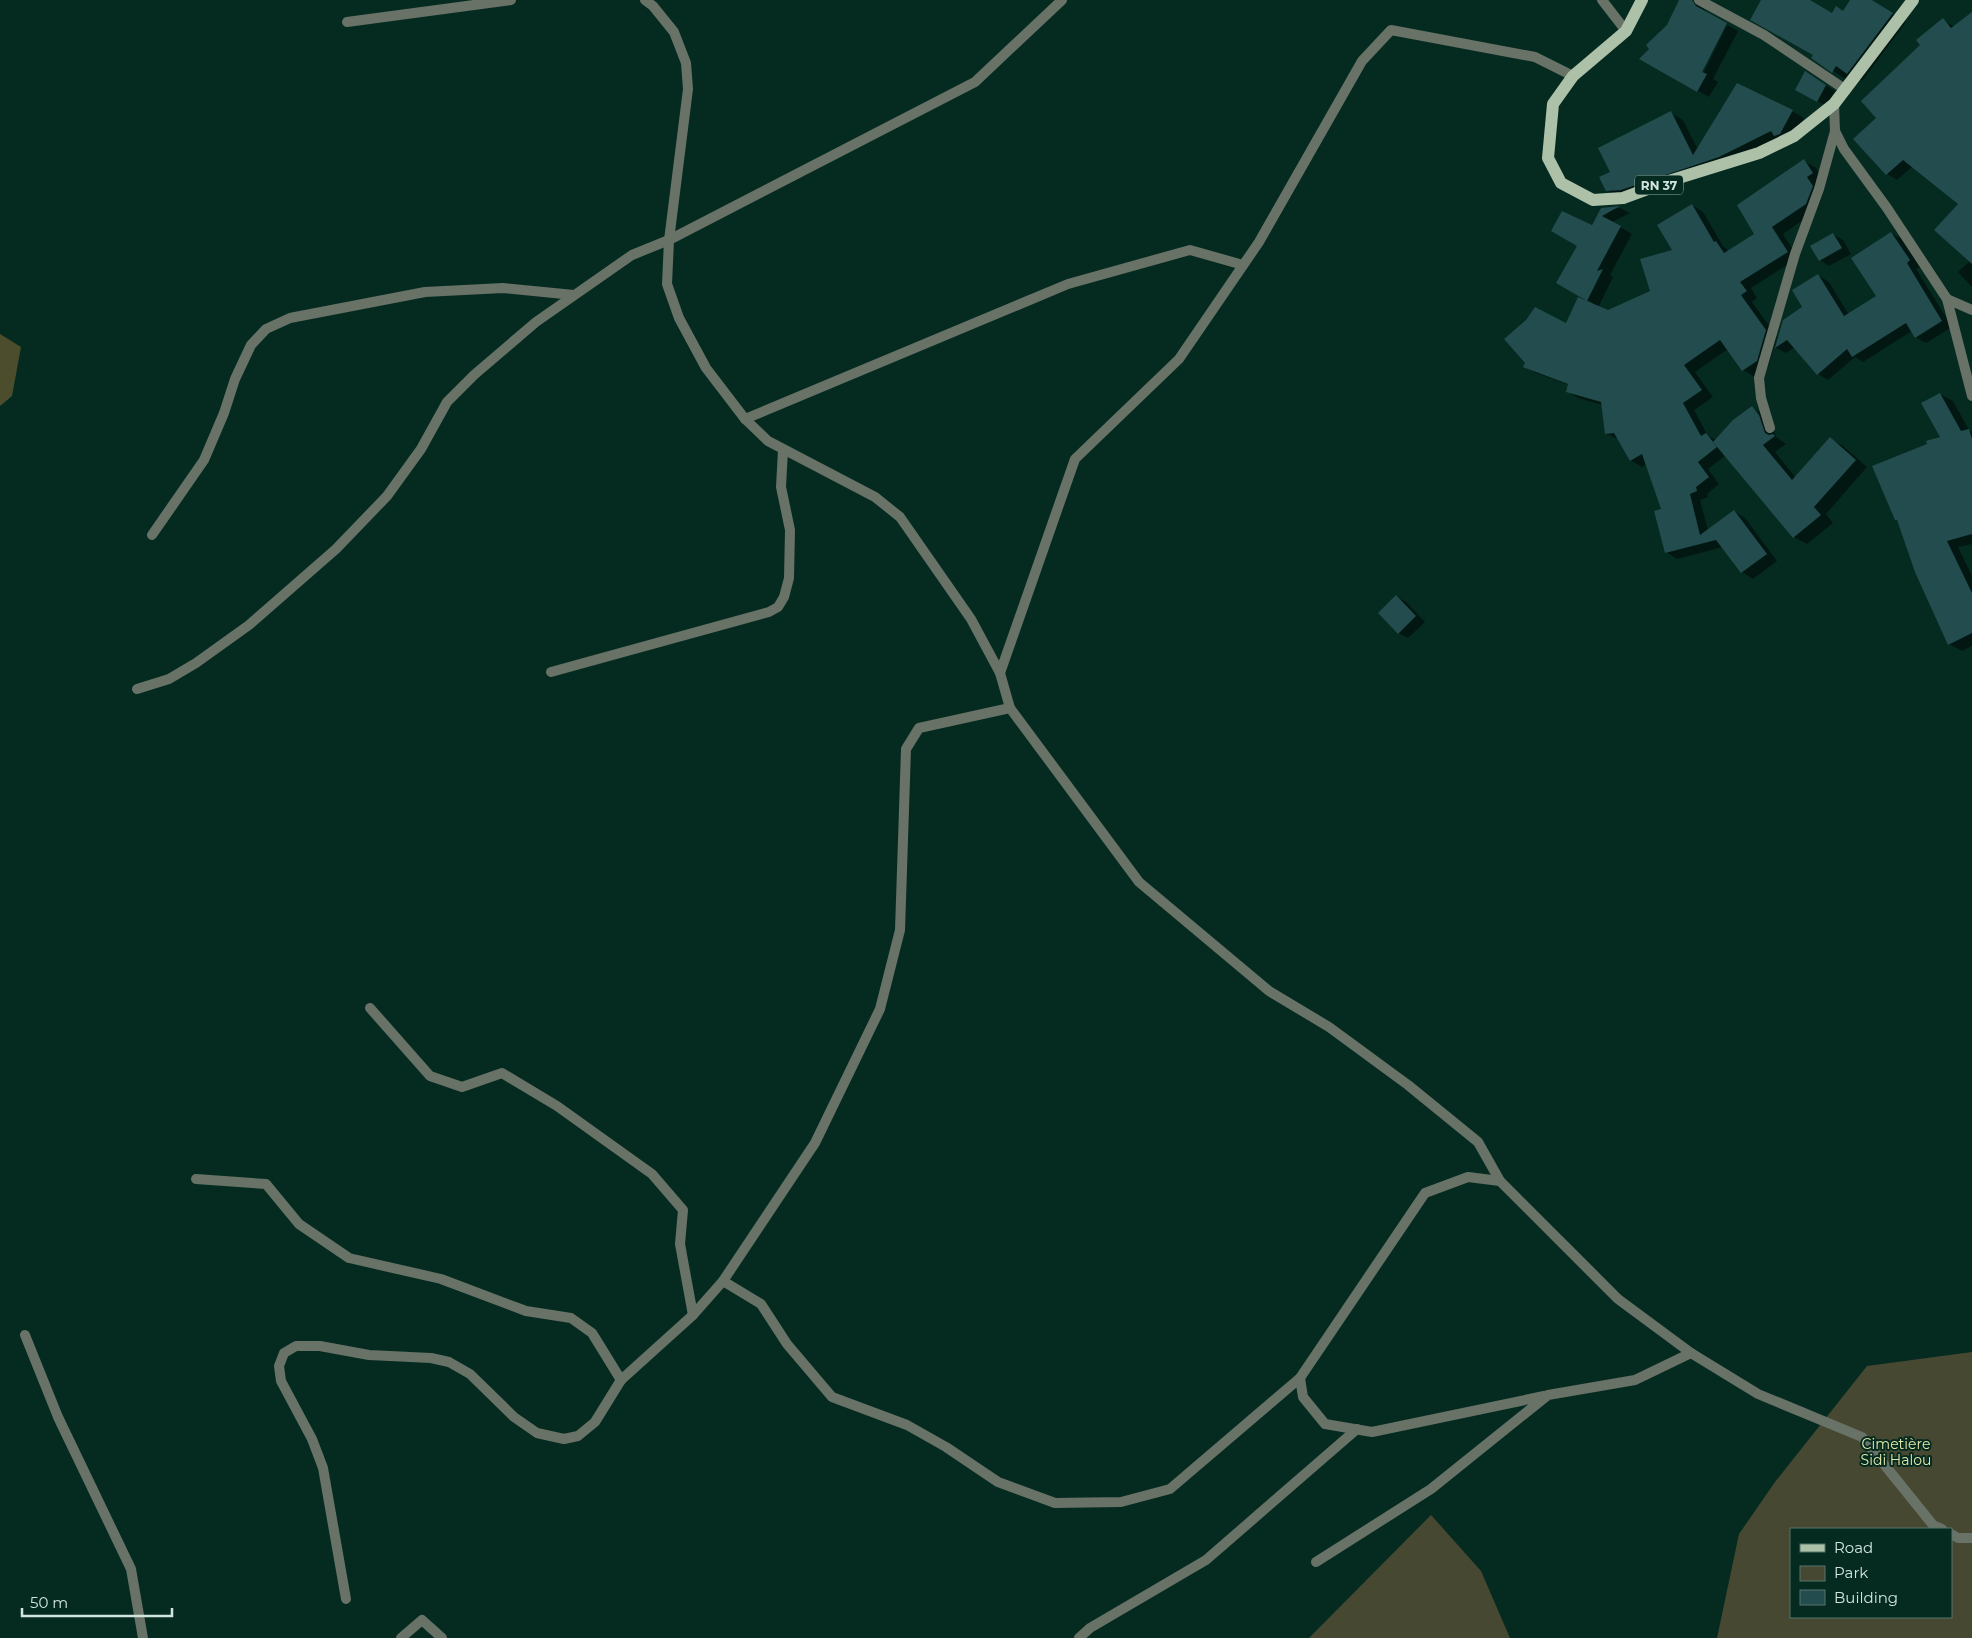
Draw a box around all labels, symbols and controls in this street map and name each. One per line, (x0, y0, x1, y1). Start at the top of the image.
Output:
road number: RN 37 (1635, 176, 1683, 194)
park label: Cimetière Sidi Halou (1861, 1435, 1931, 1469)
legend (1790, 1528, 1952, 1618)
text: Road (1834, 1538, 1873, 1557)
text: Park (1834, 1563, 1868, 1582)
scale bar (22, 1586, 172, 1618)
text: Building (1834, 1588, 1898, 1607)
text: 50 m (30, 1593, 68, 1612)

